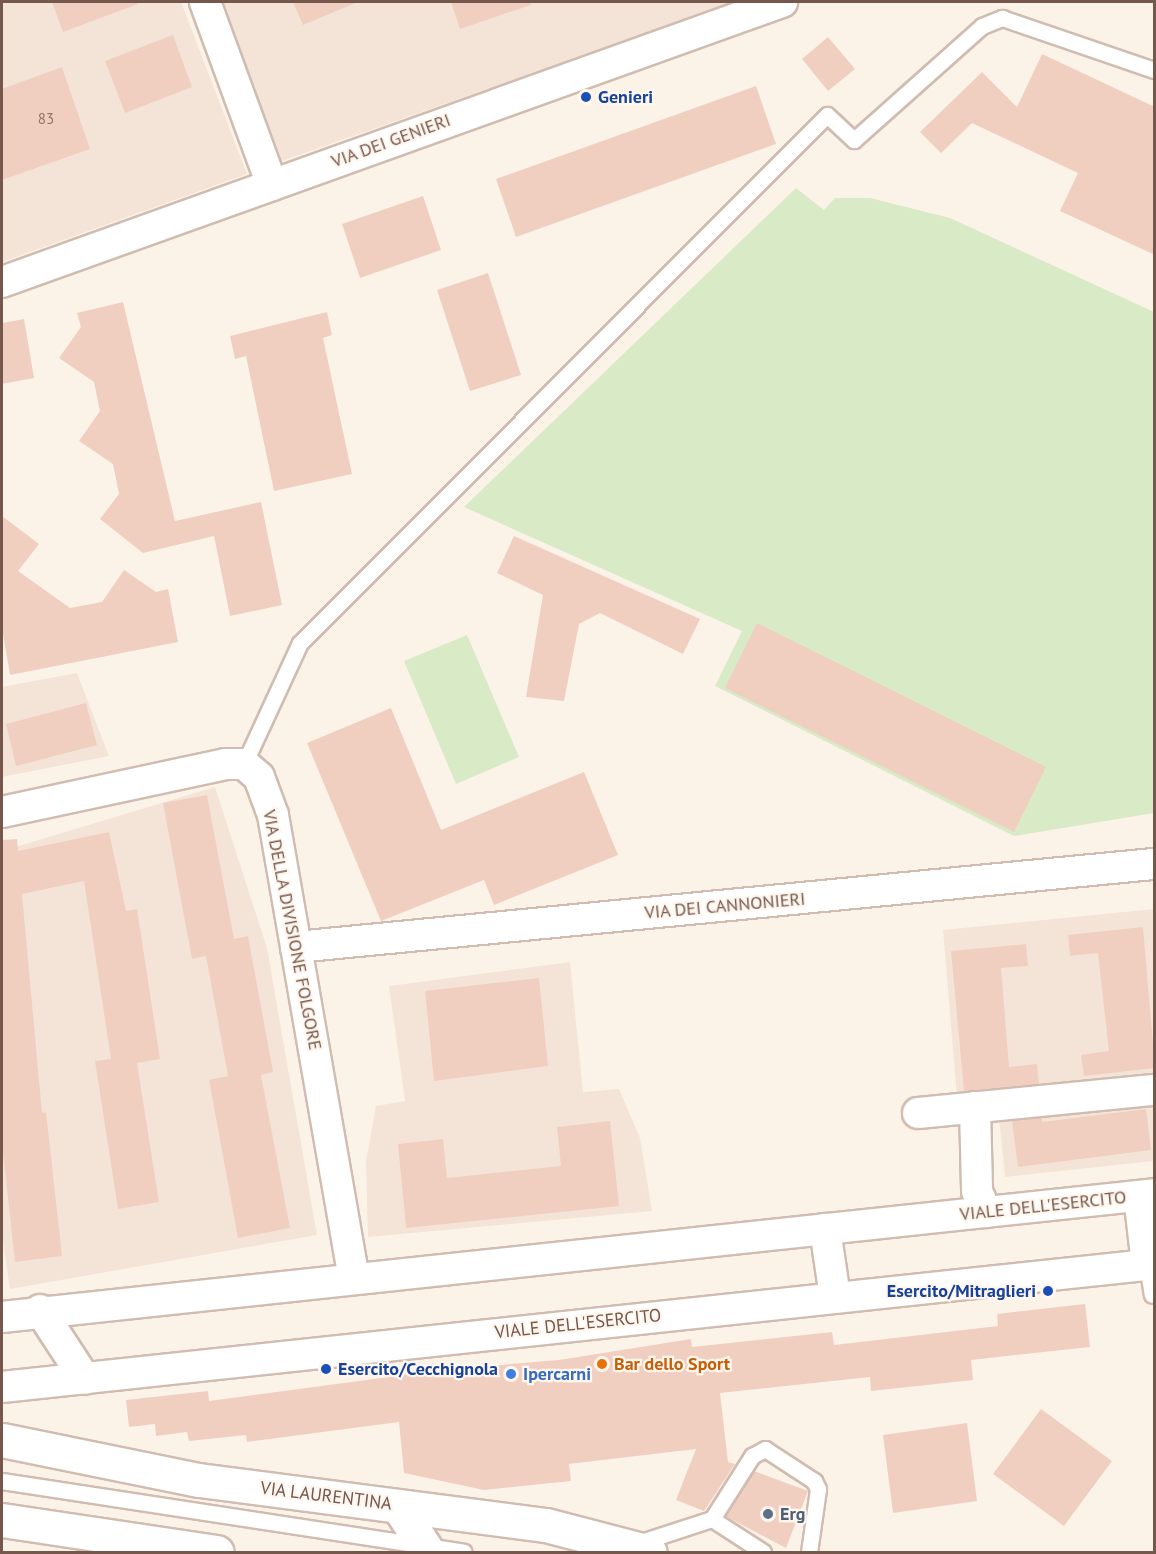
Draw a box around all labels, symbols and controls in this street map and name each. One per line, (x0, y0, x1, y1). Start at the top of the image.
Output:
place label: Genieri (598, 86, 653, 108)
marker: Genieri (579, 90, 593, 104)
street label: VIA DEI GENIERI (328, 109, 454, 173)
house number: 83 (38, 110, 54, 128)
street label: VIA DELLA DIVISIONE FOLGORE (258, 807, 326, 1053)
street label: VIA DEI CANNONIERI (643, 888, 807, 924)
street label: VIALE DELL'ESERCITO (959, 1187, 1127, 1225)
place label: Esercito/Mitraglieri (887, 1280, 1036, 1302)
marker: Esercito/Mitraglieri (1041, 1284, 1055, 1298)
street label: VIALE DELL'ESERCITO (494, 1305, 662, 1343)
place label: Bar dello Sport (614, 1353, 730, 1375)
marker: Bar dello Sport (595, 1357, 609, 1371)
place label: Esercito/Cecchignola (338, 1358, 498, 1380)
marker: Esercito/Cecchignola (319, 1362, 333, 1376)
place label: Ipercarni (523, 1363, 591, 1385)
marker: Ipercarni (504, 1367, 518, 1381)
street label: VIA LAURENTINA (259, 1477, 393, 1515)
place label: Erg (780, 1503, 805, 1525)
marker: Erg (761, 1507, 775, 1521)

